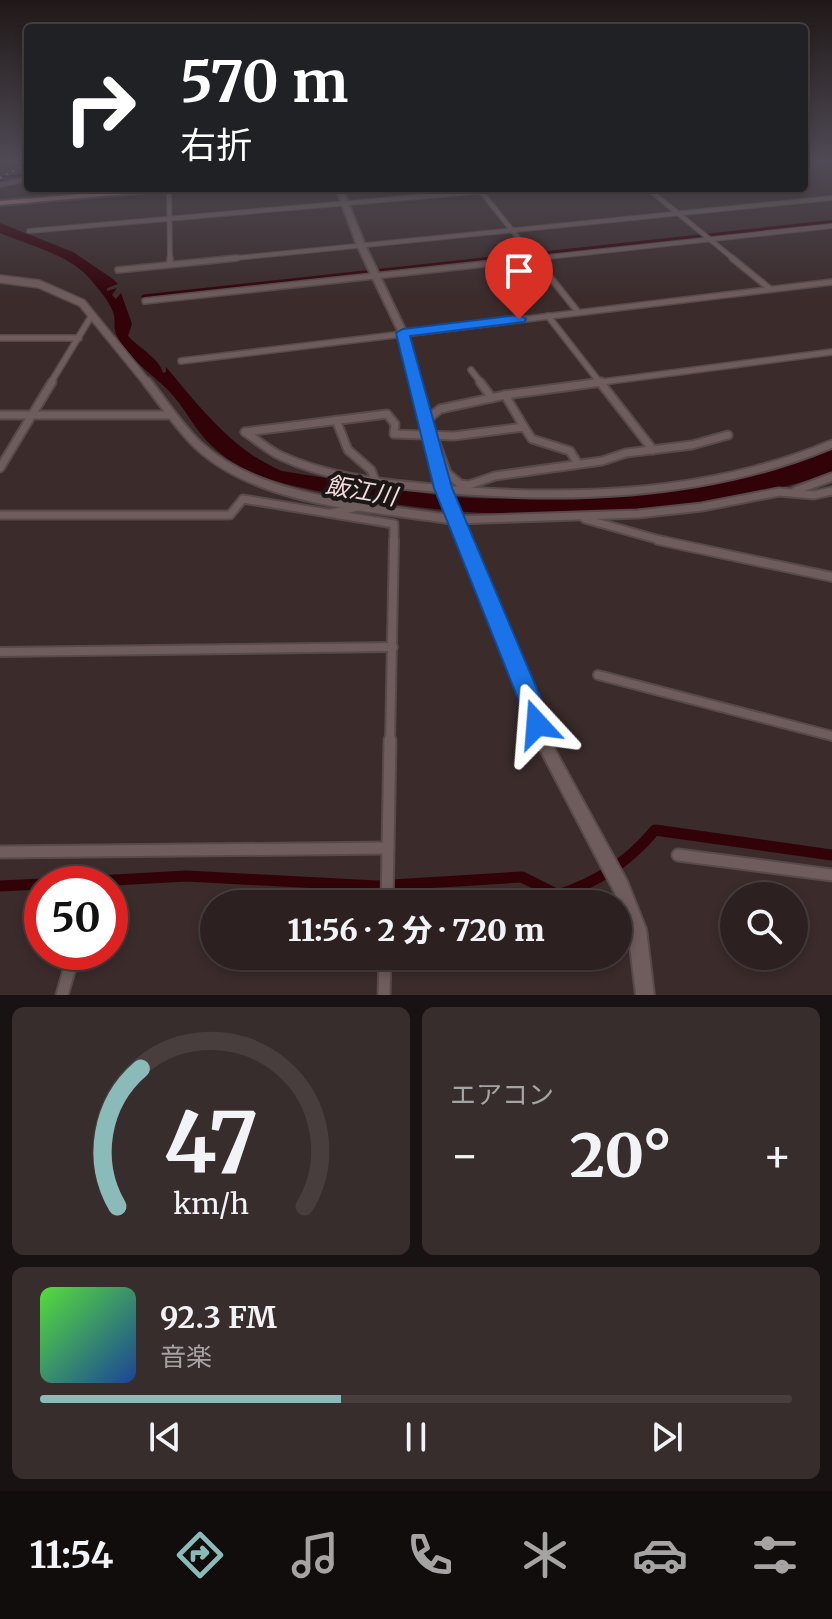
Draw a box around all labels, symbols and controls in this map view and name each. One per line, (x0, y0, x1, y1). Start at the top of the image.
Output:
text: 570 m (180, 47, 348, 117)
icon: right (48, 56, 152, 160)
text: 右折 (180, 123, 252, 168)
pin (485, 237, 553, 319)
icon: arrive (497, 249, 541, 293)
water label: 飯江川 (323, 469, 402, 513)
position arrow (495, 682, 579, 766)
speed limit sign: 50 (24, 866, 128, 970)
map controls (720, 882, 808, 970)
button: search (720, 882, 808, 970)
text: 11:56 · 2 分 · 720 m (288, 911, 544, 949)
text: エアコン (450, 1078, 554, 1111)
text: 47 (164, 1091, 258, 1196)
text: 20° (570, 1118, 672, 1193)
text: − (450, 1128, 479, 1183)
text: + (763, 1128, 792, 1183)
text: km/h (173, 1186, 249, 1222)
text: 92.3 FM (160, 1298, 277, 1336)
text: 音楽 (160, 1340, 212, 1373)
icon: previous (143, 1415, 187, 1459)
icon: pause (394, 1415, 438, 1459)
icon: next (645, 1415, 689, 1459)
icon: directions (172, 1527, 228, 1583)
icon: music (287, 1527, 343, 1583)
icon: phone (402, 1527, 458, 1583)
icon: climate (517, 1527, 573, 1583)
icon: car (632, 1527, 688, 1583)
icon: filters (747, 1527, 803, 1583)
text: 11:54 (29, 1533, 114, 1578)

